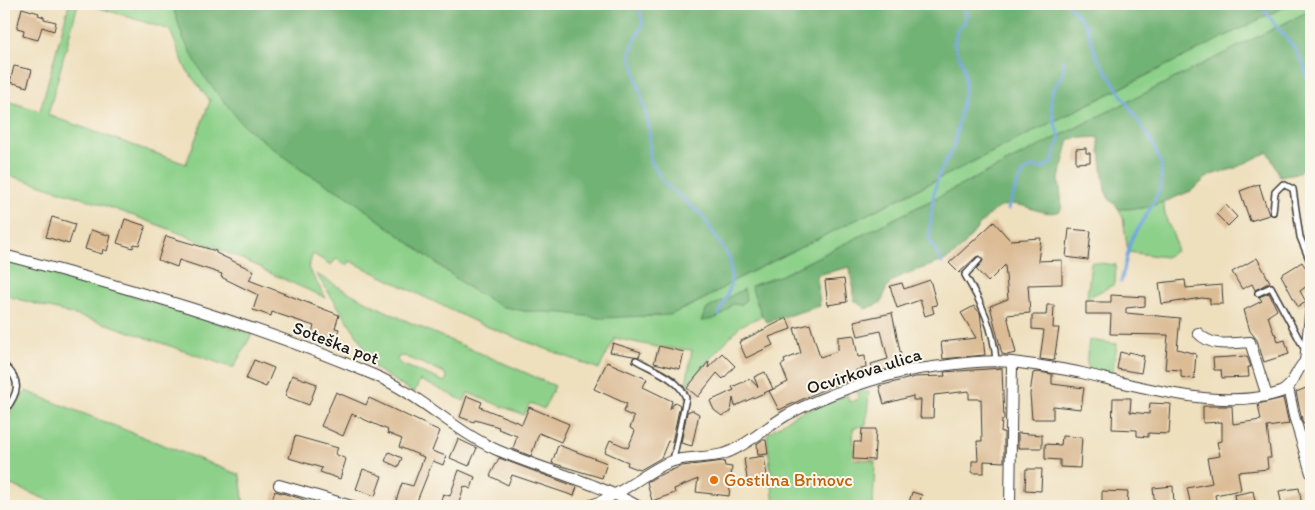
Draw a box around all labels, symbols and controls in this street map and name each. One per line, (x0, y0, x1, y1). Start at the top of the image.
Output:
street label: Soteška pot (290, 317, 382, 370)
street label: Ocvirkova ulica (804, 343, 925, 399)
place label: Gostilna Brinovc (724, 469, 853, 491)
marker: Gostilna Brinovc (708, 474, 720, 486)

